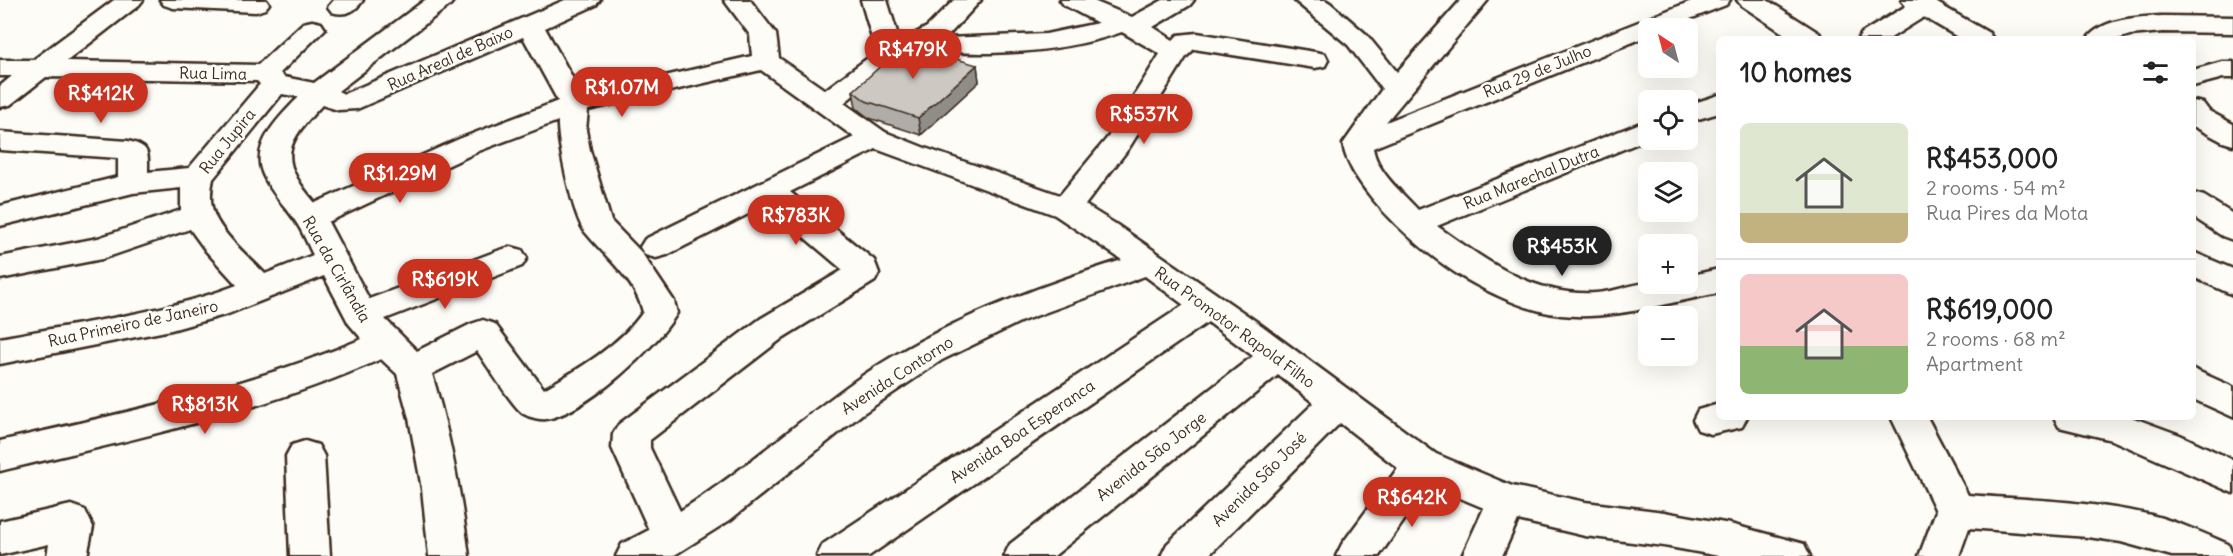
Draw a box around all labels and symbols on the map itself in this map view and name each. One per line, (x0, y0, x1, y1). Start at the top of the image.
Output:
north arrow (1638, 18, 1698, 78)
street label: Rua Areal de Baixo (384, 21, 516, 95)
pin: R$479K (864, 29, 962, 80)
street label: Rua 29 de Julho (1480, 40, 1594, 102)
street label: Rua Lima (179, 62, 247, 84)
pin: R$1.07M (567, 67, 677, 118)
pin: R$412K (52, 73, 150, 124)
pin: R$537K (1095, 94, 1193, 145)
street label: Rua Jupira (195, 104, 259, 178)
street label: Rua Marechal Dutra (1460, 141, 1602, 213)
pin: R$1.29M (345, 153, 455, 204)
pin: R$783K (747, 195, 845, 246)
street label: Rua da Cirlândia (298, 212, 376, 326)
pin: R$453K (1513, 226, 1611, 277)
pin: R$619K (396, 259, 494, 310)
street label: Rua Promotor Rapold Filho (1151, 262, 1319, 392)
street label: Rua Primeiro de Janeiro (46, 295, 220, 351)
street label: Avenida Contorno (837, 331, 957, 419)
street label: Avenida Boa Esperanca (946, 375, 1098, 487)
pin: R$813K (156, 384, 254, 435)
street label: Avenida São Jorge (1092, 407, 1210, 505)
street label: Avenida São José (1208, 428, 1310, 530)
pin: R$642K (1363, 477, 1461, 528)

